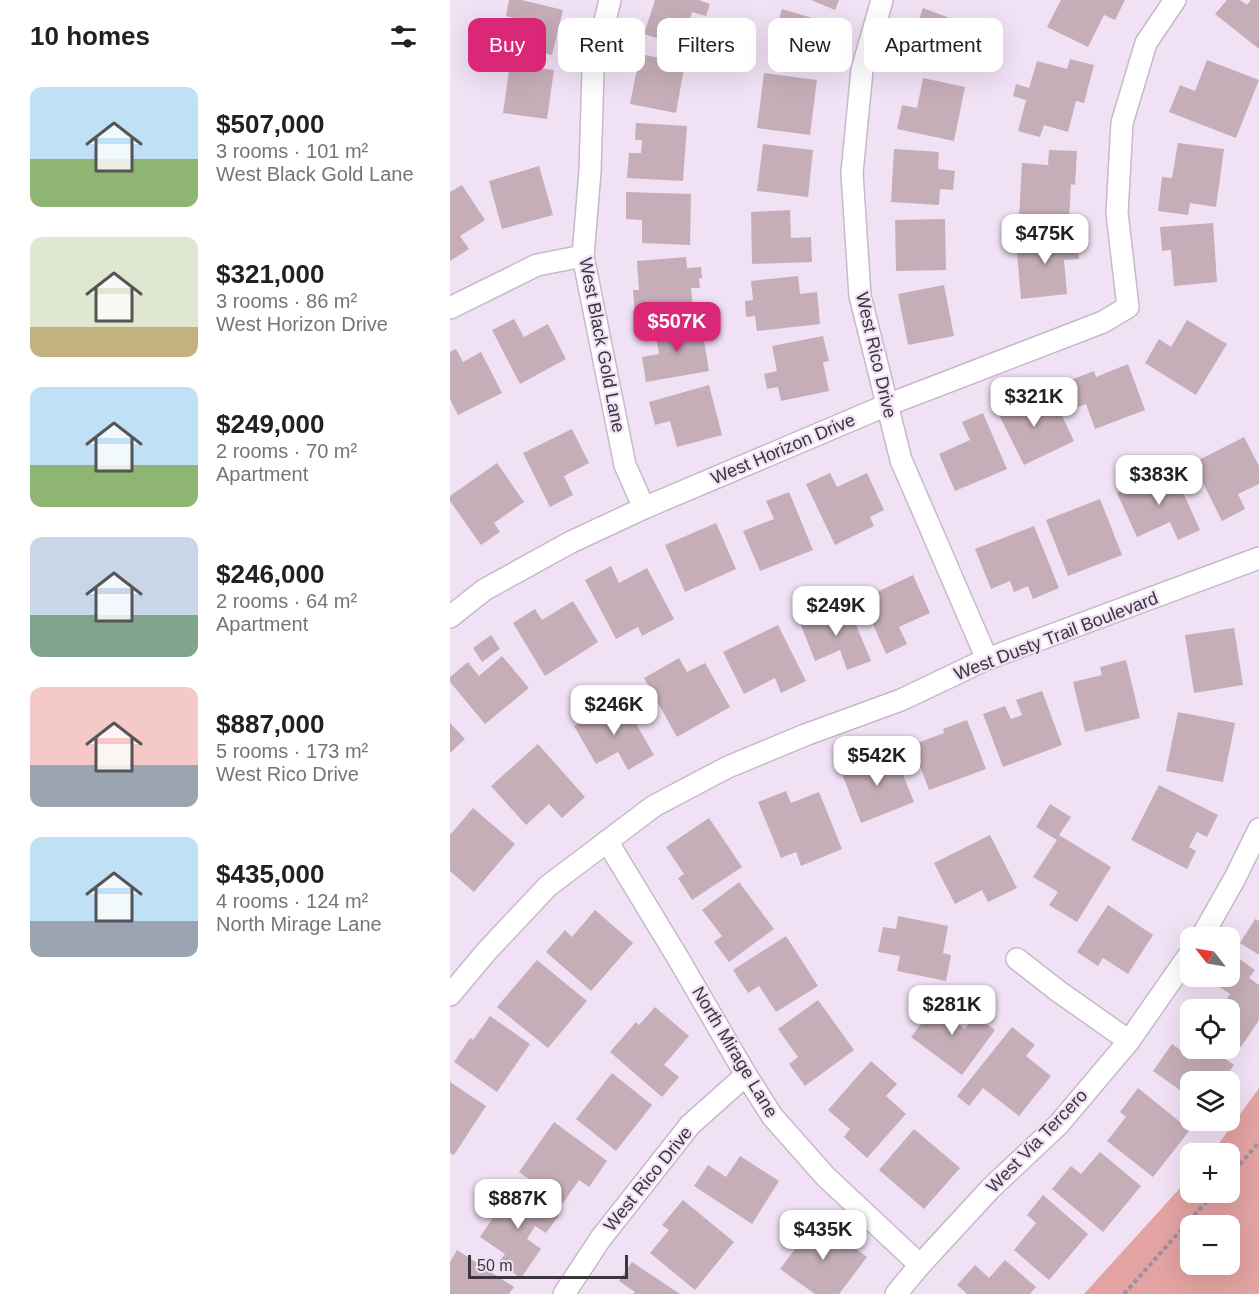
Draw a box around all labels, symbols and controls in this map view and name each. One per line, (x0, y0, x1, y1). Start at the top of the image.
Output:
chip: Buy (468, 18, 546, 72)
chip: Rent (558, 18, 645, 72)
chip: Filters (657, 18, 756, 72)
chip: New (768, 18, 852, 72)
chip: Apartment (864, 18, 1003, 72)
icon: filters (387, 20, 420, 53)
text: 10 homes (30, 21, 150, 51)
text: $507,000 (216, 109, 324, 139)
icon: home (78, 111, 150, 183)
text: 3 rooms · 101 m² (216, 140, 368, 162)
text: West Black Gold Lane (216, 163, 414, 185)
pin: $475K (1003, 214, 1087, 265)
text: $475K (1016, 222, 1074, 244)
street label: West Black Gold Lane (575, 256, 629, 434)
text: $321,000 (216, 259, 324, 289)
icon: home (78, 261, 150, 333)
text: 3 rooms · 86 m² (216, 290, 357, 312)
street label: West Rico Drive (852, 290, 900, 420)
pin: $507K (635, 302, 719, 353)
text: $507K (648, 310, 706, 332)
text: West Horizon Drive (216, 313, 388, 335)
pin: $321K (992, 377, 1076, 428)
text: $321K (1005, 385, 1063, 407)
text: $249,000 (216, 409, 324, 439)
street label: West Horizon Drive (708, 410, 858, 488)
icon: home (78, 411, 150, 483)
text: 2 rooms · 70 m² (216, 440, 357, 462)
pin: $383K (1117, 455, 1201, 506)
text: Apartment (216, 463, 308, 485)
text: $383K (1130, 463, 1188, 485)
text: $246,000 (216, 559, 324, 589)
icon: home (78, 561, 150, 633)
pin: $249K (794, 586, 878, 637)
street label: West Dusty Trail Boulevard (951, 588, 1161, 684)
text: 2 rooms · 64 m² (216, 590, 357, 612)
text: $249K (807, 594, 865, 616)
text: Apartment (216, 613, 308, 635)
pin: $246K (572, 685, 656, 736)
text: $246K (585, 693, 643, 715)
text: $887,000 (216, 709, 324, 739)
icon: home (78, 711, 150, 783)
pin: $542K (835, 736, 919, 787)
text: 5 rooms · 173 m² (216, 740, 368, 762)
text: $542K (848, 744, 906, 766)
text: West Rico Drive (216, 763, 359, 785)
text: $435,000 (216, 859, 324, 889)
icon: home (78, 861, 150, 933)
text: 4 rooms · 124 m² (216, 890, 368, 912)
text: North Mirage Lane (216, 913, 382, 935)
north arrow (1180, 927, 1240, 987)
map controls (1180, 927, 1240, 1275)
street label: North Mirage Lane (688, 983, 782, 1121)
pin: $281K (910, 985, 994, 1036)
text: $281K (923, 993, 981, 1015)
button: locate (1180, 999, 1240, 1059)
button: layers (1180, 1071, 1240, 1131)
street label: West Via Tercero (983, 1085, 1091, 1197)
street label: West Rico Drive (600, 1123, 696, 1235)
button: + (1180, 1143, 1240, 1203)
pin: $887K (476, 1179, 560, 1230)
text: $887K (489, 1187, 547, 1209)
pin: $435K (781, 1210, 865, 1261)
button: − (1180, 1215, 1240, 1275)
text: $435K (794, 1218, 852, 1240)
scale bar (468, 1252, 628, 1280)
text: 50 m (477, 1257, 513, 1274)

